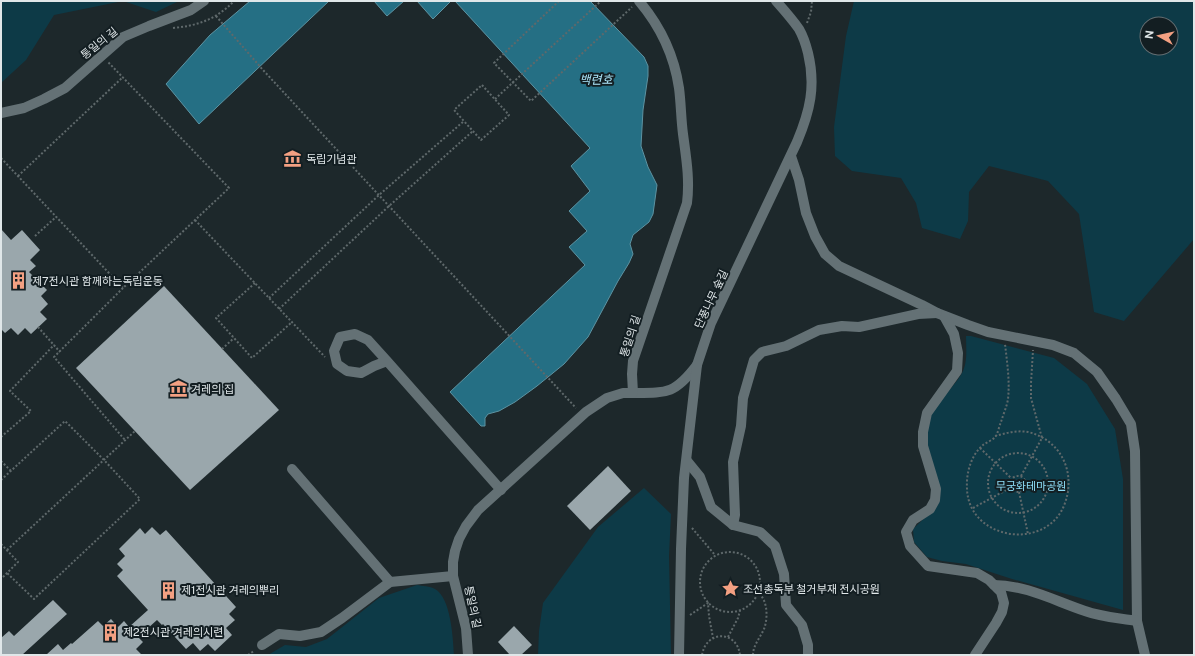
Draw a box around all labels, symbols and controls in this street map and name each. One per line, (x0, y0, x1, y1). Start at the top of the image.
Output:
north arrow (1139, 16, 1179, 56)
street label: 통일의 길 (78, 25, 120, 61)
text: N (1143, 30, 1156, 40)
water label: 백련호 (579, 73, 614, 87)
museum icon: 독립기념관 (283, 149, 303, 169)
place label: 독립기념관 (306, 153, 357, 165)
street label: 단풍나무 숲길 (692, 268, 730, 330)
building icon: 제7전시관 함께하는독립운동 (9, 271, 29, 291)
place label: 제7전시관 함께하는독립운동 (32, 275, 163, 287)
street label: 통일의 길 (618, 314, 642, 358)
museum icon: 겨레의 집 (168, 379, 188, 399)
place label: 겨레의 집 (191, 383, 234, 395)
park label: 무궁화테마공원 (996, 480, 1066, 492)
place icon: 조선총독부 철거부재 전시공원 (720, 579, 740, 599)
building icon: 제1전시관 겨레의뿌리 (158, 580, 178, 600)
place label: 조선총독부 철거부재 전시공원 (743, 583, 880, 595)
place label: 제1전시관 겨레의뿌리 (181, 584, 279, 596)
street label: 통일의 길 (463, 585, 483, 629)
building icon: 제2전시관 겨레의시련 (100, 622, 120, 642)
place label: 제2전시관 겨레의시련 (123, 626, 223, 638)

